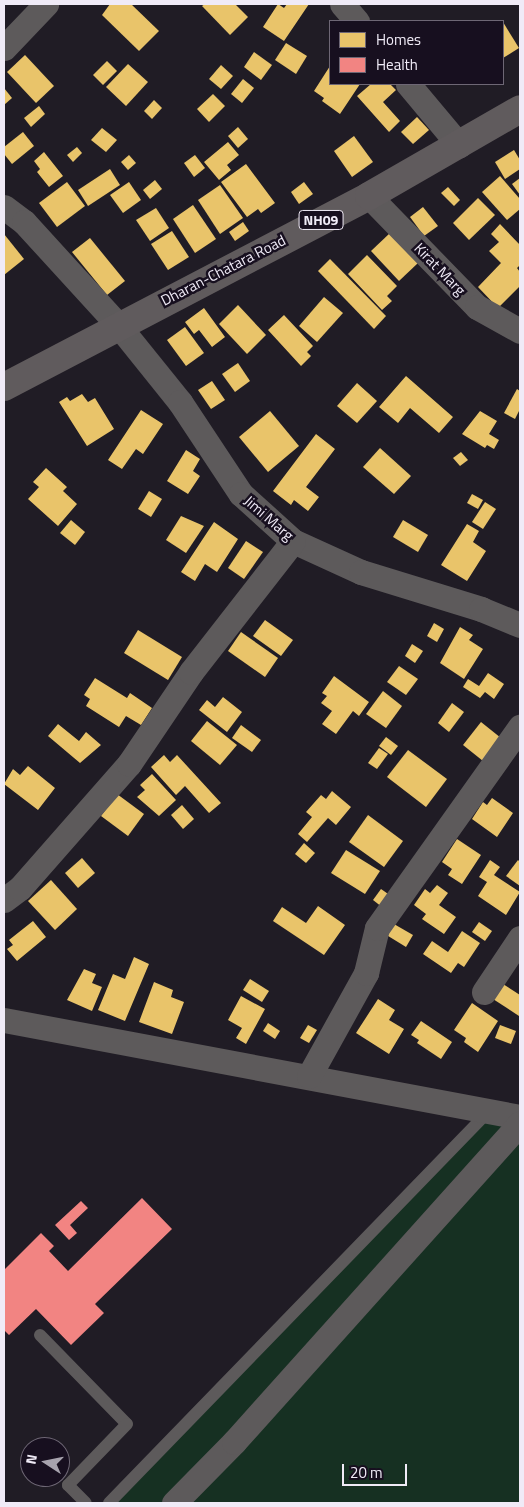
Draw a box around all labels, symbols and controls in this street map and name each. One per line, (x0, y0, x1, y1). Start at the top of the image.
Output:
legend (329, 20, 504, 85)
text: Homes (376, 28, 421, 51)
text: Health (376, 53, 418, 76)
road number: NH09 (298, 208, 344, 232)
street label: Dharan-Chatara Road (158, 231, 288, 309)
street label: Kirat Marg (411, 239, 469, 299)
street label: Jimi Marg (241, 492, 297, 544)
north arrow (20, 1437, 70, 1487)
text: N (20, 1452, 42, 1466)
scale bar (344, 1454, 409, 1486)
text: 20 m (350, 1461, 383, 1484)

